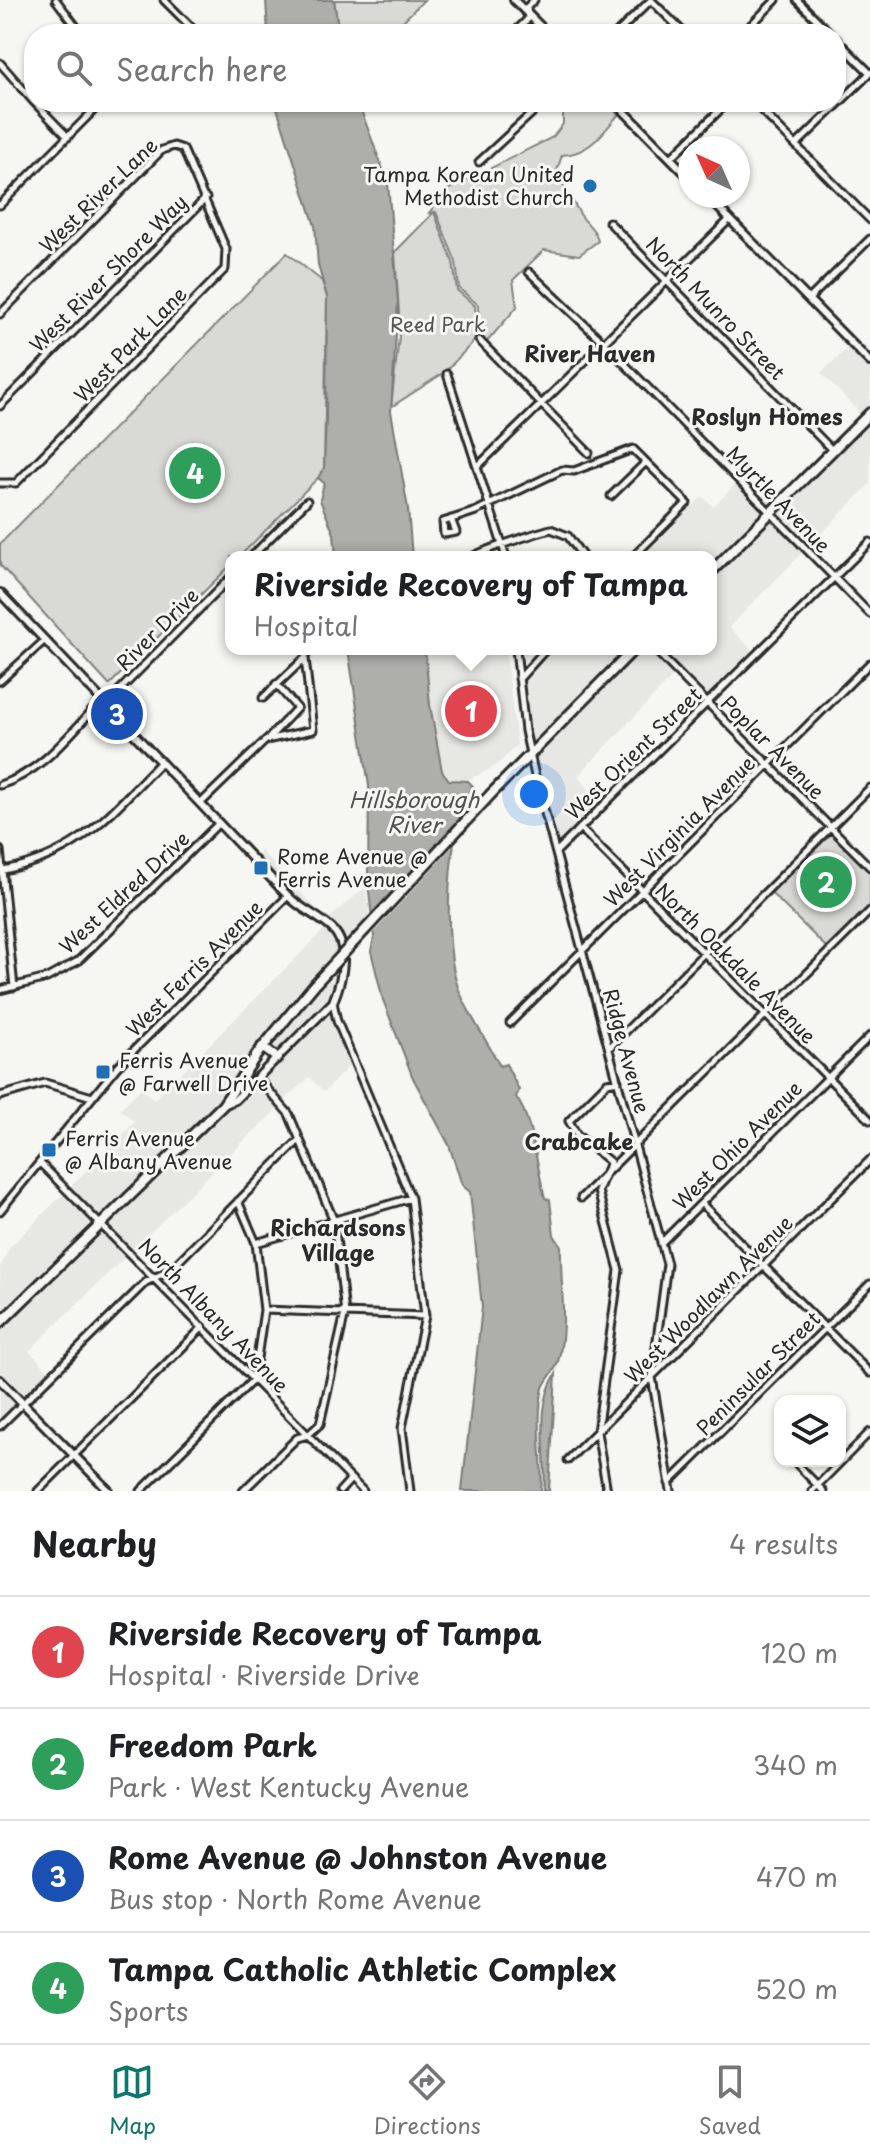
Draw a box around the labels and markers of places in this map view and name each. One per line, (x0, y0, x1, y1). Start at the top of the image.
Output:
place label: Tampa Korean United Methodist Church (363, 159, 574, 212)
marker: Tampa Korean United Methodist Church (581, 177, 599, 195)
pin: 4 (169, 443, 221, 503)
pin: 1 (445, 681, 497, 741)
pin: 3 (91, 684, 143, 744)
place label: Rome Avenue @ Ferris Avenue (277, 841, 428, 894)
pin: 2 (800, 852, 852, 912)
marker: Rome Avenue @ Ferris Avenue (252, 859, 270, 877)
place label: Ferris Avenue @ Farwell Drive (119, 1045, 268, 1098)
marker: Ferris Avenue @ Farwell Drive (94, 1063, 112, 1081)
place label: Ferris Avenue @ Albany Avenue (65, 1123, 232, 1176)
marker: Ferris Avenue @ Albany Avenue (40, 1141, 58, 1159)

